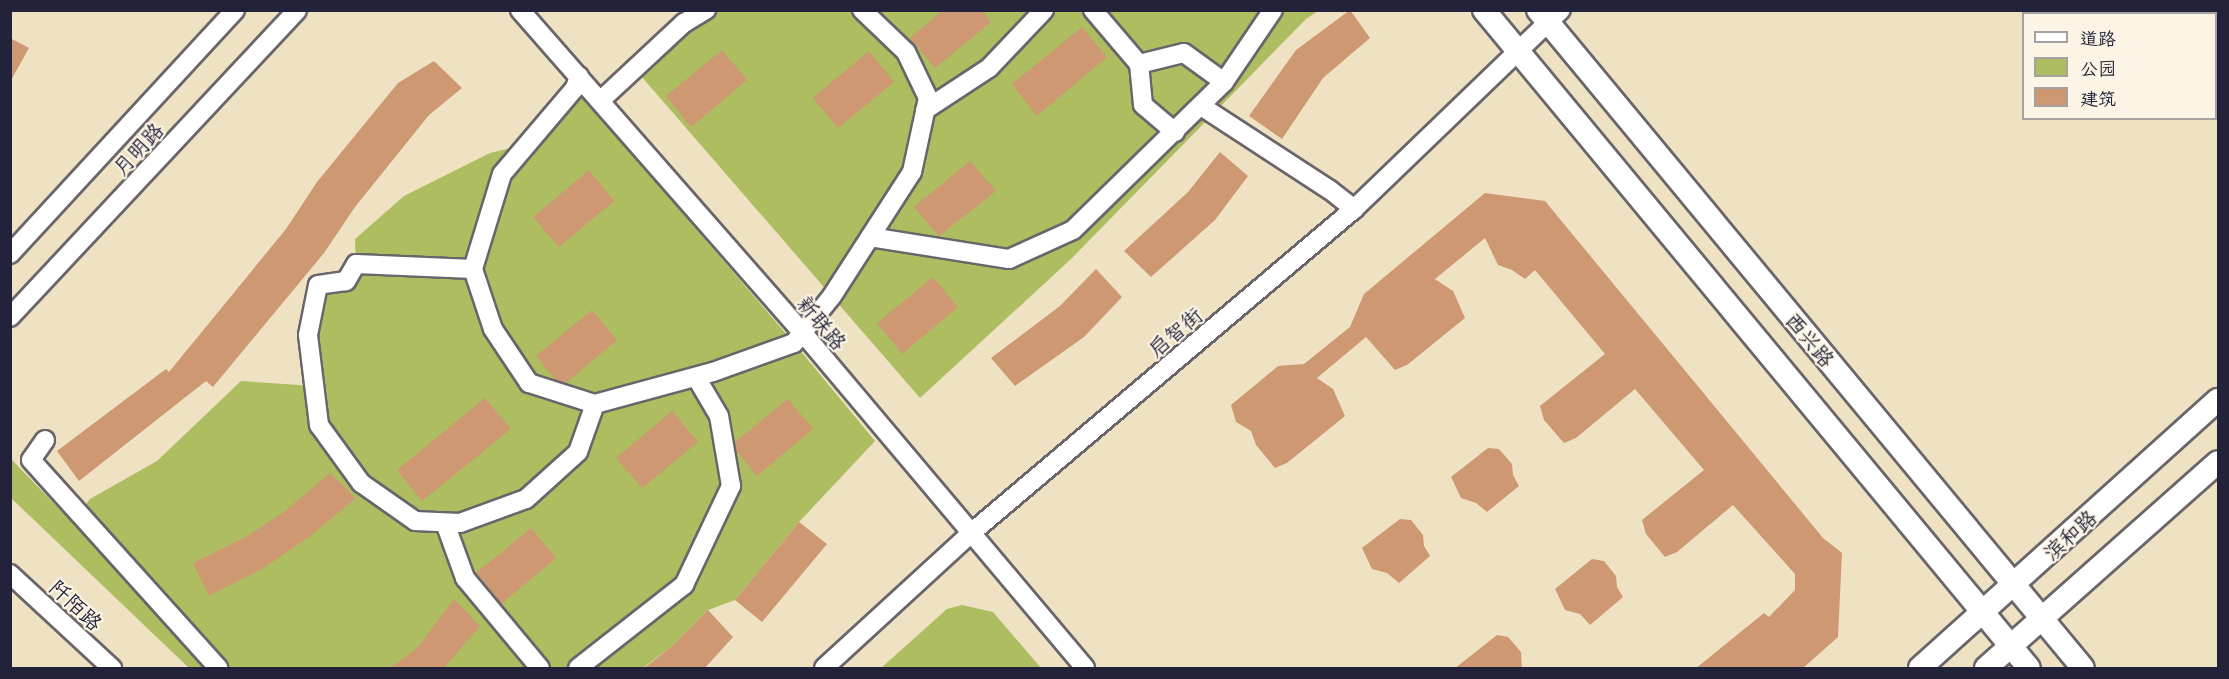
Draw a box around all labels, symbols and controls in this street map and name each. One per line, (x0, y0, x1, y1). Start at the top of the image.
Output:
legend (2022, 12, 2217, 120)
text: 道路 (2080, 24, 2116, 51)
text: 公园 (2080, 54, 2116, 81)
text: 建筑 (2080, 84, 2116, 111)
street label: 月明路 (106, 116, 168, 180)
street label: 新联路 (793, 290, 853, 354)
street label: 启智街 (1142, 301, 1206, 361)
street label: 西兴路 (1781, 307, 1841, 371)
street label: 滨和路 (2037, 504, 2101, 564)
street label: 阡陌路 (45, 573, 109, 635)

